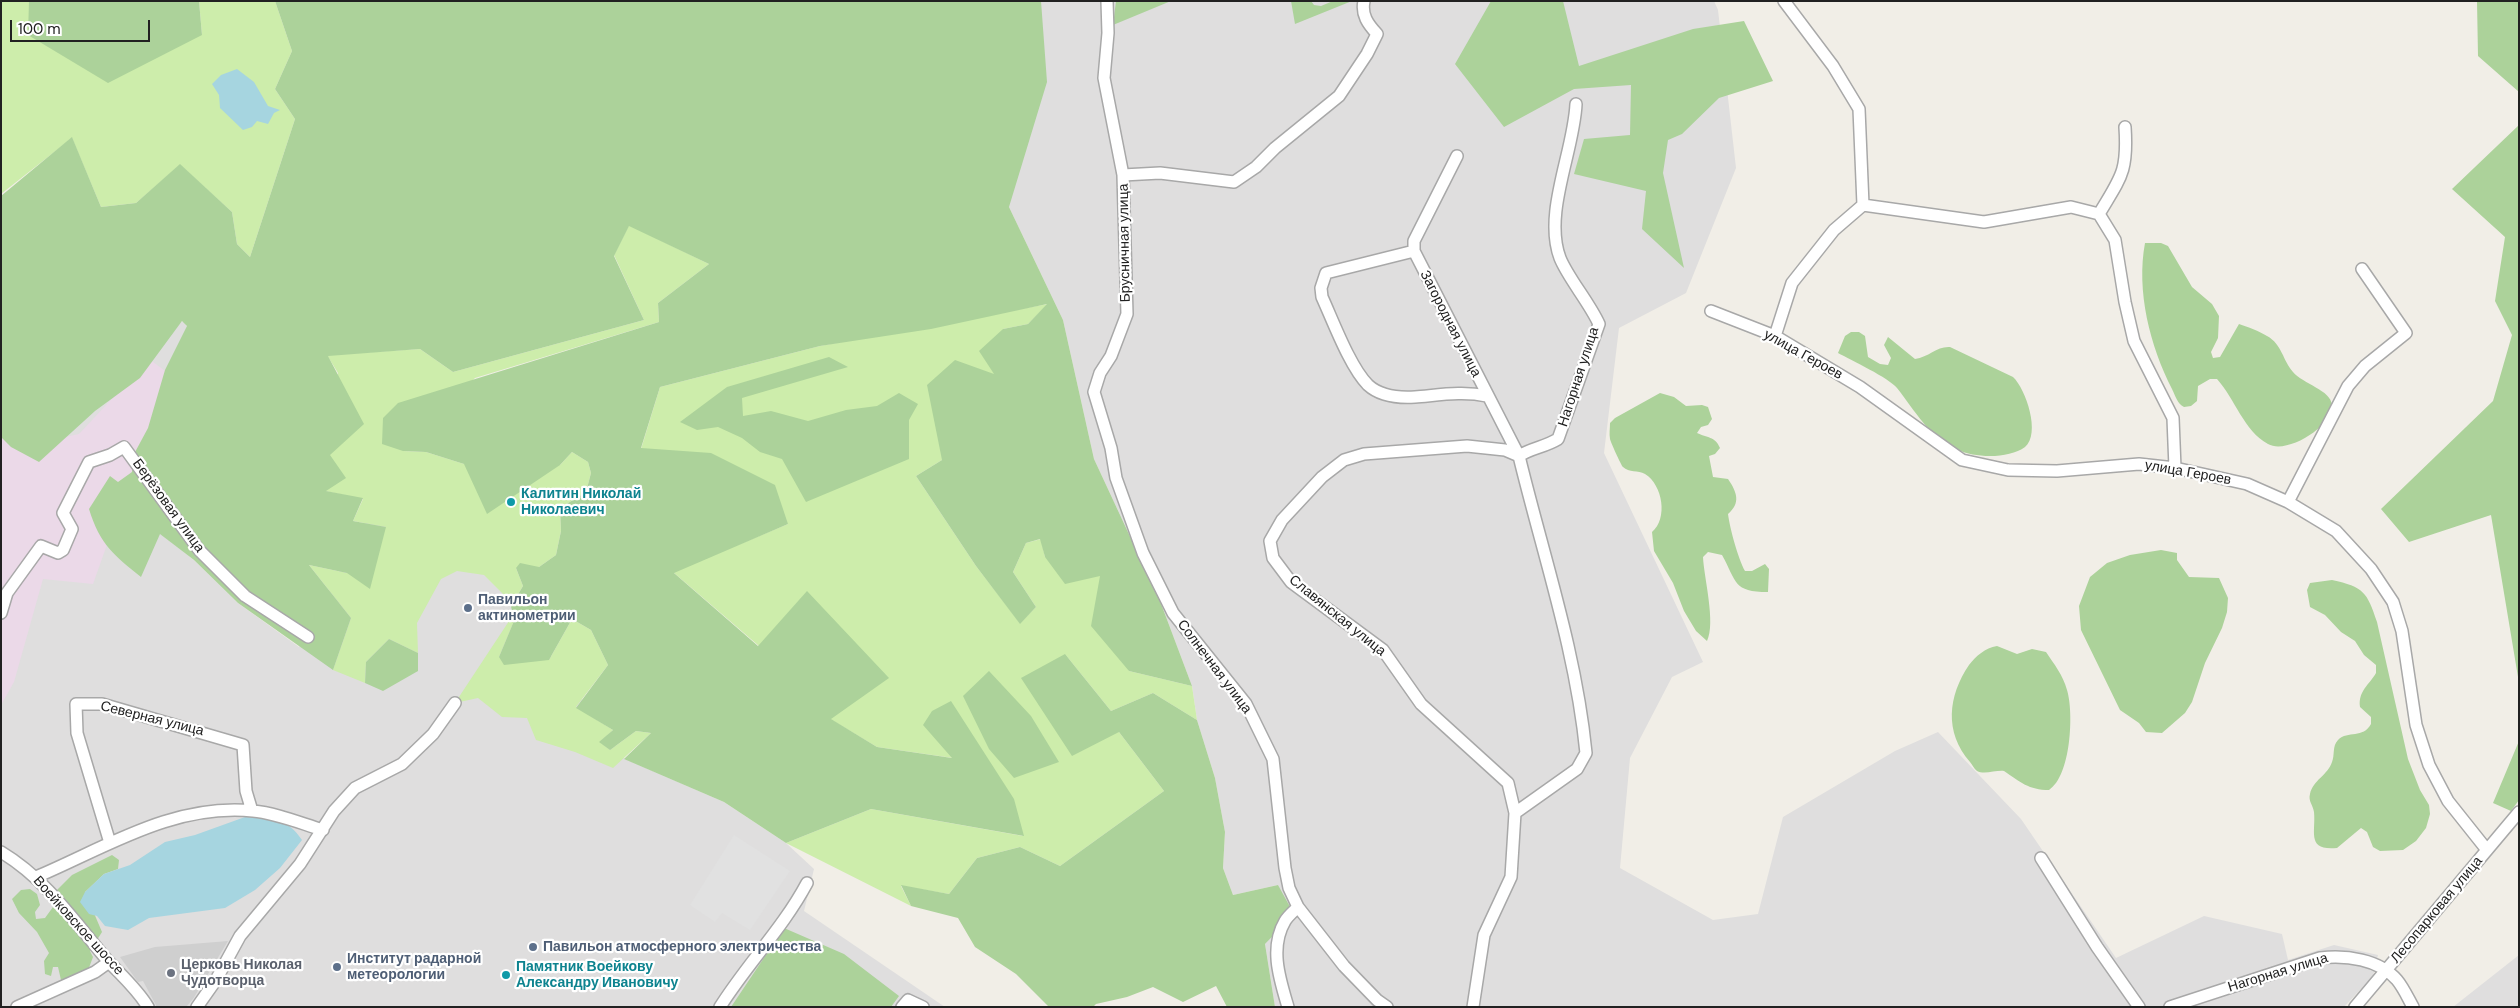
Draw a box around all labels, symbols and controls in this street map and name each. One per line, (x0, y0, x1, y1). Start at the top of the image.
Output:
scale bar (12, 10, 152, 42)
text: 100 m (18, 19, 61, 39)
street label: Брусничная улица (1116, 183, 1134, 303)
street label: Загородная улица (1416, 268, 1484, 380)
street label: Нагорная улица (1555, 325, 1603, 429)
street label: улица Героев (1761, 326, 1845, 384)
street label: Берёзовая улица (128, 456, 208, 556)
street label: улица Героев (2143, 457, 2233, 489)
place label: Калитин Николай Николаевич (521, 486, 641, 518)
marker: Калитин Николай Николаевич (505, 496, 517, 508)
street label: Славянская улица (1285, 572, 1389, 660)
place label: Павильон актинометрии (478, 592, 576, 624)
marker: Павильон актинометрии (462, 602, 474, 614)
street label: Солнечная улица (1173, 617, 1255, 717)
street label: Северная улица (99, 698, 205, 740)
street label: Лесопарковая улица (2387, 853, 2487, 967)
street label: Воейковское шоссе (29, 873, 127, 979)
place label: Павильон атмосферного электричества (543, 939, 821, 955)
marker: Павильон атмосферного электричества (527, 941, 539, 953)
street label: Нагорная улица (2226, 950, 2330, 996)
place label: Институт радарной метеорологии (347, 951, 481, 984)
place label: Церковь Николая Чудотворца (181, 957, 302, 990)
place label: Памятник Воейкову Александру Ивановичу (516, 959, 678, 992)
marker: Институт радарной метеорологии (331, 961, 343, 973)
marker: Церковь Николая Чудотворца (165, 967, 177, 979)
marker: Памятник Воейкову Александру Ивановичу (500, 969, 512, 981)

